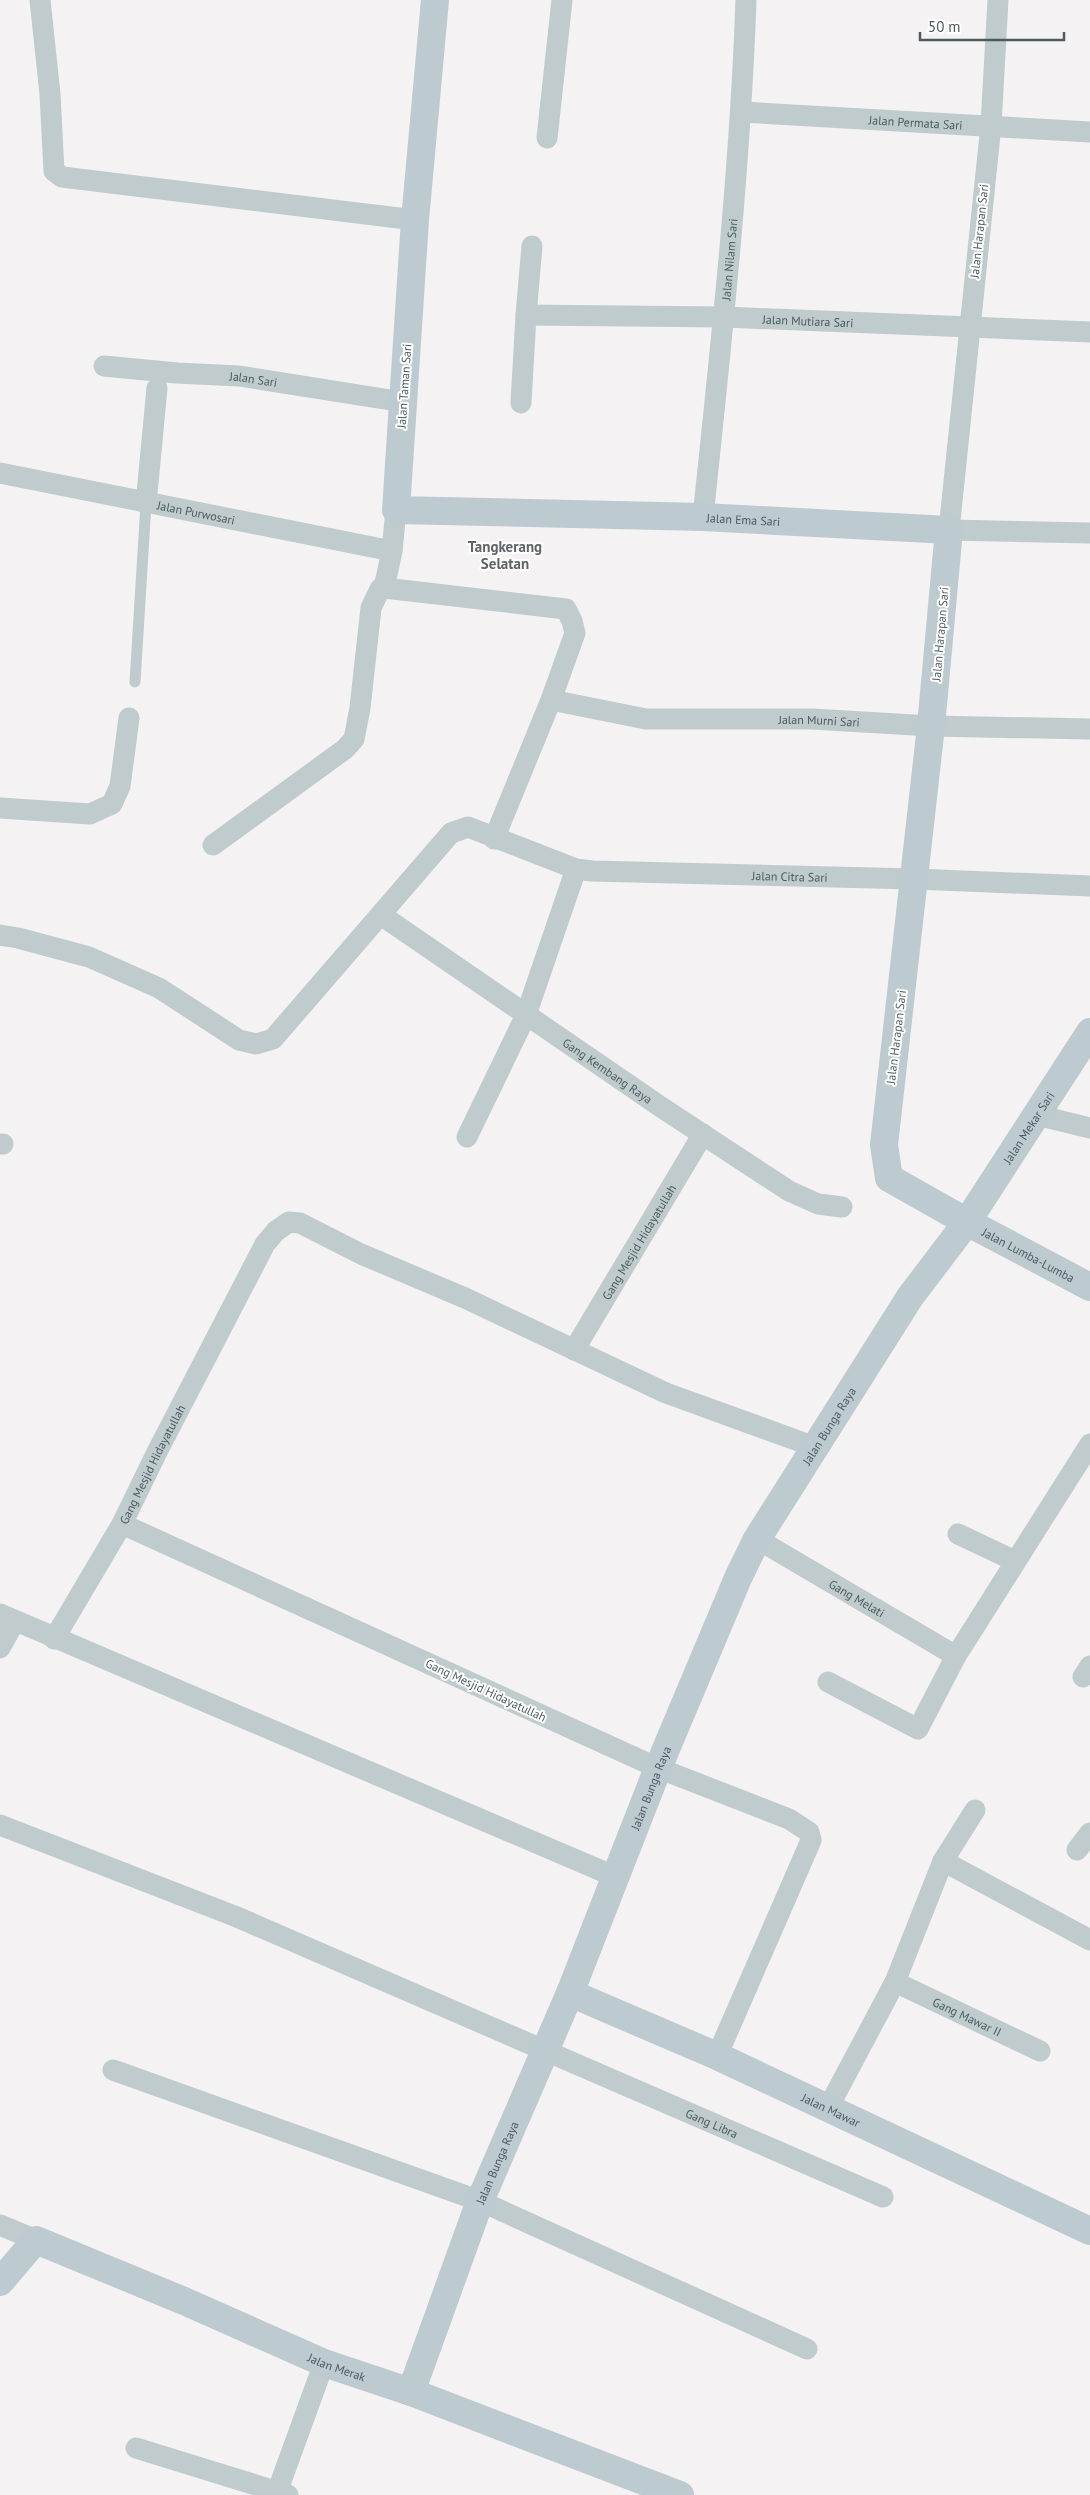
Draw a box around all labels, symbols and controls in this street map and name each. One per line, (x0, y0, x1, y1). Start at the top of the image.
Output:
scale bar (920, 10, 1064, 42)
text: 50 m (928, 17, 961, 36)
street label: Jalan Permata Sari (867, 112, 963, 132)
street label: Jalan Harapan Sari (966, 183, 991, 280)
street label: Jalan Nilam Sari (718, 218, 740, 302)
street label: Jalan Mutiara Sari (761, 311, 854, 330)
street label: Jalan Taman Sari (393, 343, 414, 430)
street label: Jalan Sari (228, 368, 278, 389)
street label: Jalan Purwosari (155, 497, 236, 527)
street label: Jalan Ema Sari (705, 510, 781, 529)
district label: Tangkerang Selatan (468, 537, 542, 573)
street label: Jalan Harapan Sari (928, 586, 952, 683)
street label: Jalan Murni Sari (777, 712, 860, 729)
street label: Jalan Citra Sari (751, 867, 828, 884)
street label: Jalan Harapan Sari (883, 989, 909, 1086)
street label: Gang Kembang Raya (560, 1035, 656, 1107)
street label: Jalan Mekar Sari (999, 1089, 1057, 1167)
street label: Gang Mesjid Hidayatullah (598, 1181, 679, 1302)
street label: Jalan Lumba-Lumba (979, 1224, 1077, 1285)
street label: Jalan Bunga Raya (798, 1384, 859, 1468)
street label: Gang Mesjid Hidayatullah (116, 1402, 188, 1526)
street label: Gang Melati (826, 1576, 887, 1620)
street label: Gang Mesjid Hidayatullah (423, 1655, 549, 1725)
street label: Jalan Bunga Raya (627, 1744, 674, 1833)
street label: Gang Mawar II (931, 1994, 1004, 2039)
street label: Jalan Mawar (799, 2089, 863, 2130)
street label: Gang Libra (684, 2105, 741, 2141)
street label: Jalan Bunga Raya (472, 2119, 521, 2207)
street label: Jalan Merak (305, 2349, 368, 2384)

